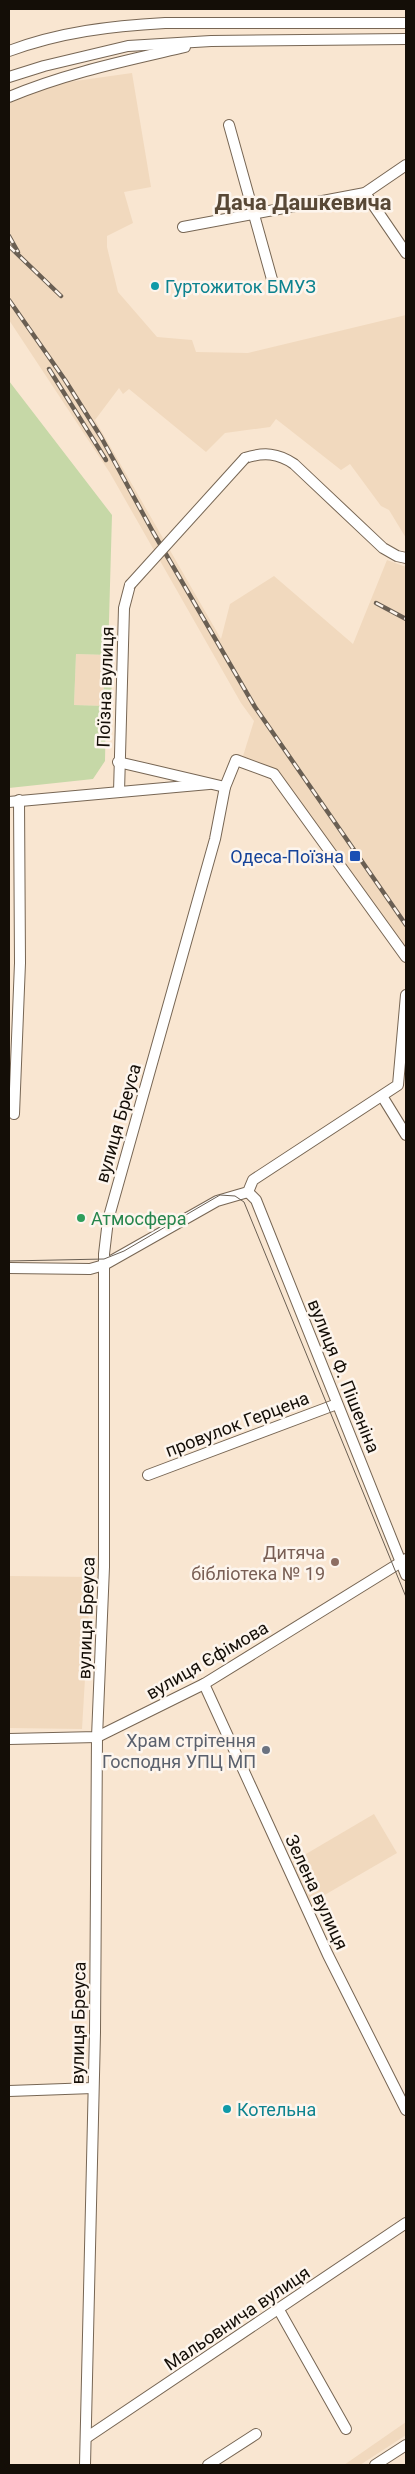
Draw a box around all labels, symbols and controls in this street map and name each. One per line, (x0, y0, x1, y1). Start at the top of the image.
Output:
district label: Дача Дашкевича (215, 190, 392, 215)
place label: Гуртожиток БМУЗ (165, 276, 316, 297)
marker: Гуртожиток БМУЗ (149, 280, 161, 292)
street label: Поїзна вулиця (92, 626, 118, 748)
place label: Одеса-Поїзна (230, 846, 344, 867)
marker: Одеса-Поїзна (348, 849, 362, 863)
street label: вулиця Бреуса (91, 1061, 145, 1185)
place label: Атмосфера (91, 1208, 186, 1229)
marker: Атмосфера (75, 1212, 87, 1224)
street label: вулиця Ф. Пішеніна (304, 1296, 384, 1456)
street label: провулок Герцена (162, 1387, 312, 1461)
place label: Дитяча бібліотека № 19 (191, 1542, 325, 1584)
street label: вулиця Бреуса (73, 1556, 99, 1680)
marker: Дитяча бібліотека № 19 (329, 1556, 341, 1568)
street label: вулиця Єфімова (142, 1617, 272, 1703)
place label: Храм стрітення Господня УПЦ МП (102, 1730, 256, 1772)
marker: Храм стрітення Господня УПЦ МП (260, 1744, 272, 1756)
street label: Зелена вулиця (281, 1831, 353, 1953)
street label: вулиця Бреуса (66, 1961, 90, 2085)
place label: Котельна (237, 2099, 316, 2120)
marker: Котельна (221, 2103, 233, 2115)
street label: Мальовнича вулиця (160, 2262, 314, 2374)

